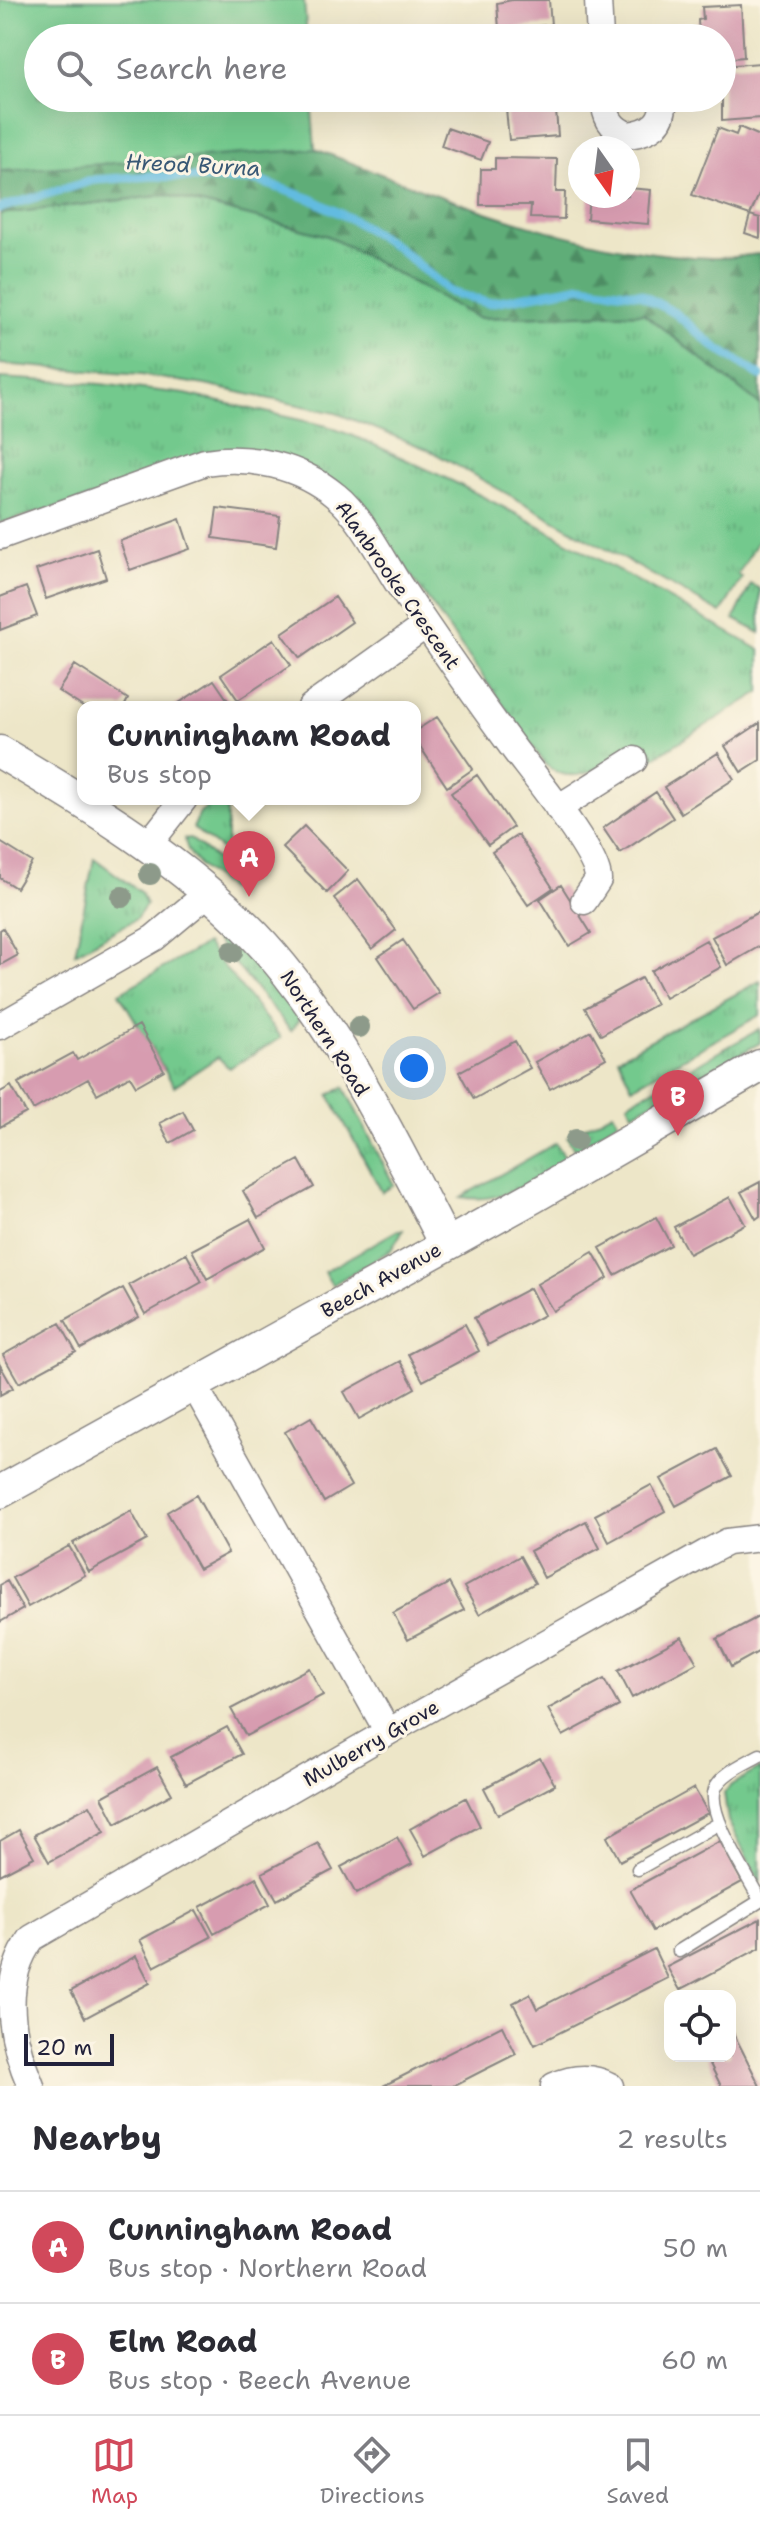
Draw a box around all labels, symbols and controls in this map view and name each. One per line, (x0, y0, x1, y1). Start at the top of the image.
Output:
search box (24, 24, 736, 112)
icon: search (52, 46, 96, 90)
text: Search here (116, 48, 287, 89)
north arrow (568, 136, 640, 208)
water label: Hreod Burna (125, 147, 261, 183)
street label: Alanbrooke Crescent (330, 496, 466, 674)
popup (77, 701, 421, 805)
text: Cunningham Road (107, 715, 391, 756)
text: Bus stop (107, 756, 212, 791)
pin: A (223, 831, 275, 897)
street label: Northern Road (275, 965, 376, 1101)
your location (394, 1048, 434, 1088)
pin: B (652, 1070, 704, 1136)
street label: Beech Avenue (316, 1236, 446, 1324)
street label: Mulberry Grove (298, 1694, 444, 1792)
map controls (664, 1990, 736, 2062)
button: locate (664, 1990, 736, 2062)
scale bar (24, 2030, 114, 2066)
text: 20 m (36, 2033, 93, 2062)
text: Nearby (32, 2115, 162, 2161)
text: 2 results (616, 2121, 728, 2156)
text: Cunningham Road (108, 2209, 392, 2250)
text: A (48, 2230, 68, 2265)
text: 50 m (663, 2230, 728, 2265)
text: Bus stop · Northern Road (108, 2250, 427, 2285)
text: Elm Road (108, 2321, 258, 2362)
text: B (50, 2342, 66, 2377)
text: 60 m (661, 2342, 728, 2377)
text: Bus stop · Beech Avenue (108, 2362, 412, 2397)
tab: Map (91, 2433, 138, 2510)
tab: Directions (320, 2433, 425, 2510)
tab: Saved (607, 2433, 669, 2510)

